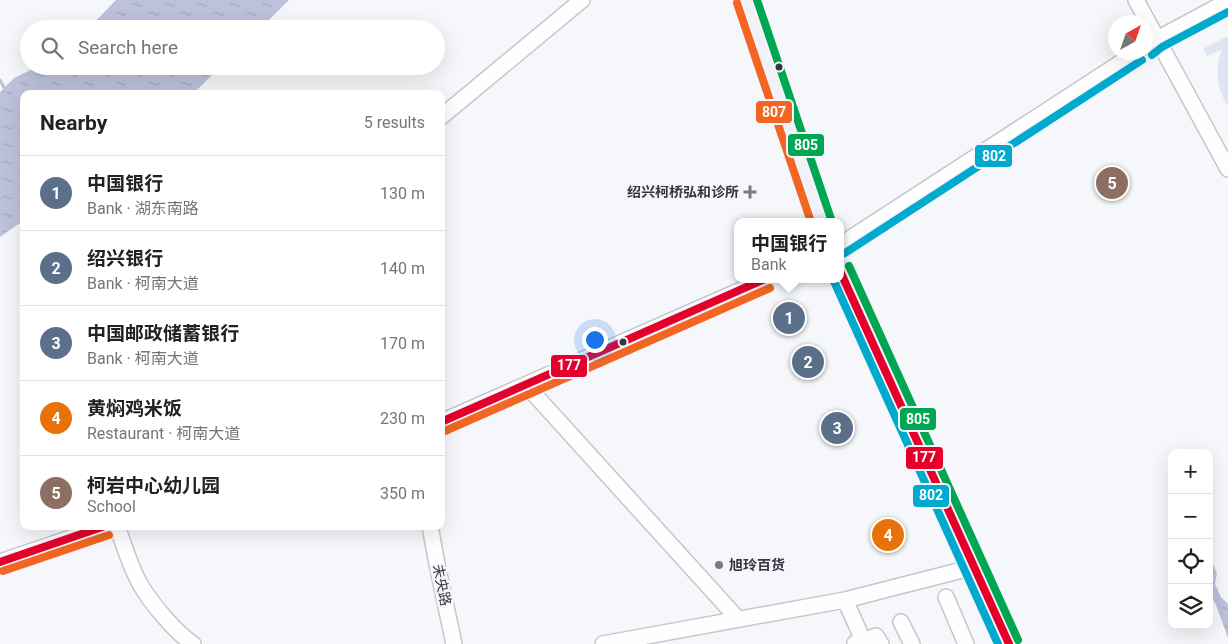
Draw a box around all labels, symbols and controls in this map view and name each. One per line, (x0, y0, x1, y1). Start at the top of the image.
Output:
north arrow (1108, 15, 1153, 60)
search box (20, 20, 445, 75)
icon: search (38, 34, 66, 62)
text: Search here (78, 36, 178, 59)
unlabelled marker (774, 62, 784, 72)
line badge: 807 (755, 100, 793, 124)
text: 807 (762, 104, 786, 120)
text: Nearby (40, 111, 107, 135)
text: 5 results (364, 113, 425, 132)
line badge: 805 (787, 133, 825, 157)
text: 805 (794, 137, 818, 153)
line badge: 802 (974, 144, 1013, 168)
text: 802 (982, 148, 1006, 164)
pin: 5 (1096, 164, 1128, 202)
text: 中国银行 (87, 172, 163, 195)
text: 1 (51, 184, 61, 203)
text: 130 m (380, 184, 425, 203)
place label: 绍兴柯桥弘和诊所 (627, 184, 739, 200)
marker: 绍兴柯桥弘和诊所 (743, 185, 757, 199)
text: Bank · 湖东南路 (87, 199, 199, 218)
popup (734, 218, 844, 283)
text: 中国银行 (751, 232, 827, 255)
text: 绍兴银行 (87, 247, 163, 270)
text: Bank (751, 255, 787, 274)
text: 2 (51, 259, 61, 278)
text: 140 m (380, 259, 425, 278)
text: Bank · 柯南大道 (87, 274, 199, 293)
pin: 1 (773, 299, 805, 337)
text: 中国邮政储蓄银行 (87, 322, 239, 345)
your location (582, 327, 608, 353)
text: 3 (51, 334, 61, 353)
text: 170 m (380, 334, 425, 353)
unlabelled marker (618, 337, 628, 347)
pin: 2 (792, 343, 824, 381)
text: Bank · 柯南大道 (87, 349, 199, 368)
line badge: 177 (550, 354, 588, 378)
text: 177 (557, 357, 581, 373)
text: 黄焖鸡米饭 (87, 397, 182, 420)
line badge: 805 (899, 407, 937, 431)
text: 4 (51, 409, 61, 428)
text: 230 m (380, 409, 425, 428)
pin: 3 (821, 409, 853, 447)
text: 805 (906, 411, 930, 427)
text: Restaurant · 柯南大道 (87, 424, 240, 443)
line badge: 177 (905, 446, 944, 470)
text: 177 (912, 449, 936, 465)
map controls (1168, 449, 1213, 629)
button: + (1168, 449, 1213, 494)
text: 柯岩中心幼儿园 (87, 474, 220, 497)
text: 5 (51, 484, 61, 503)
text: 350 m (380, 484, 425, 503)
line badge: 802 (912, 484, 950, 508)
text: 802 (919, 487, 943, 503)
button: − (1168, 494, 1213, 539)
text: School (87, 497, 136, 516)
pin: 4 (872, 516, 904, 554)
button: locate (1168, 539, 1213, 584)
place label: 旭玲百货 (729, 557, 785, 573)
marker: 旭玲百货 (713, 559, 725, 571)
street label: 未央路 (430, 563, 454, 607)
button: layers (1168, 584, 1213, 629)

